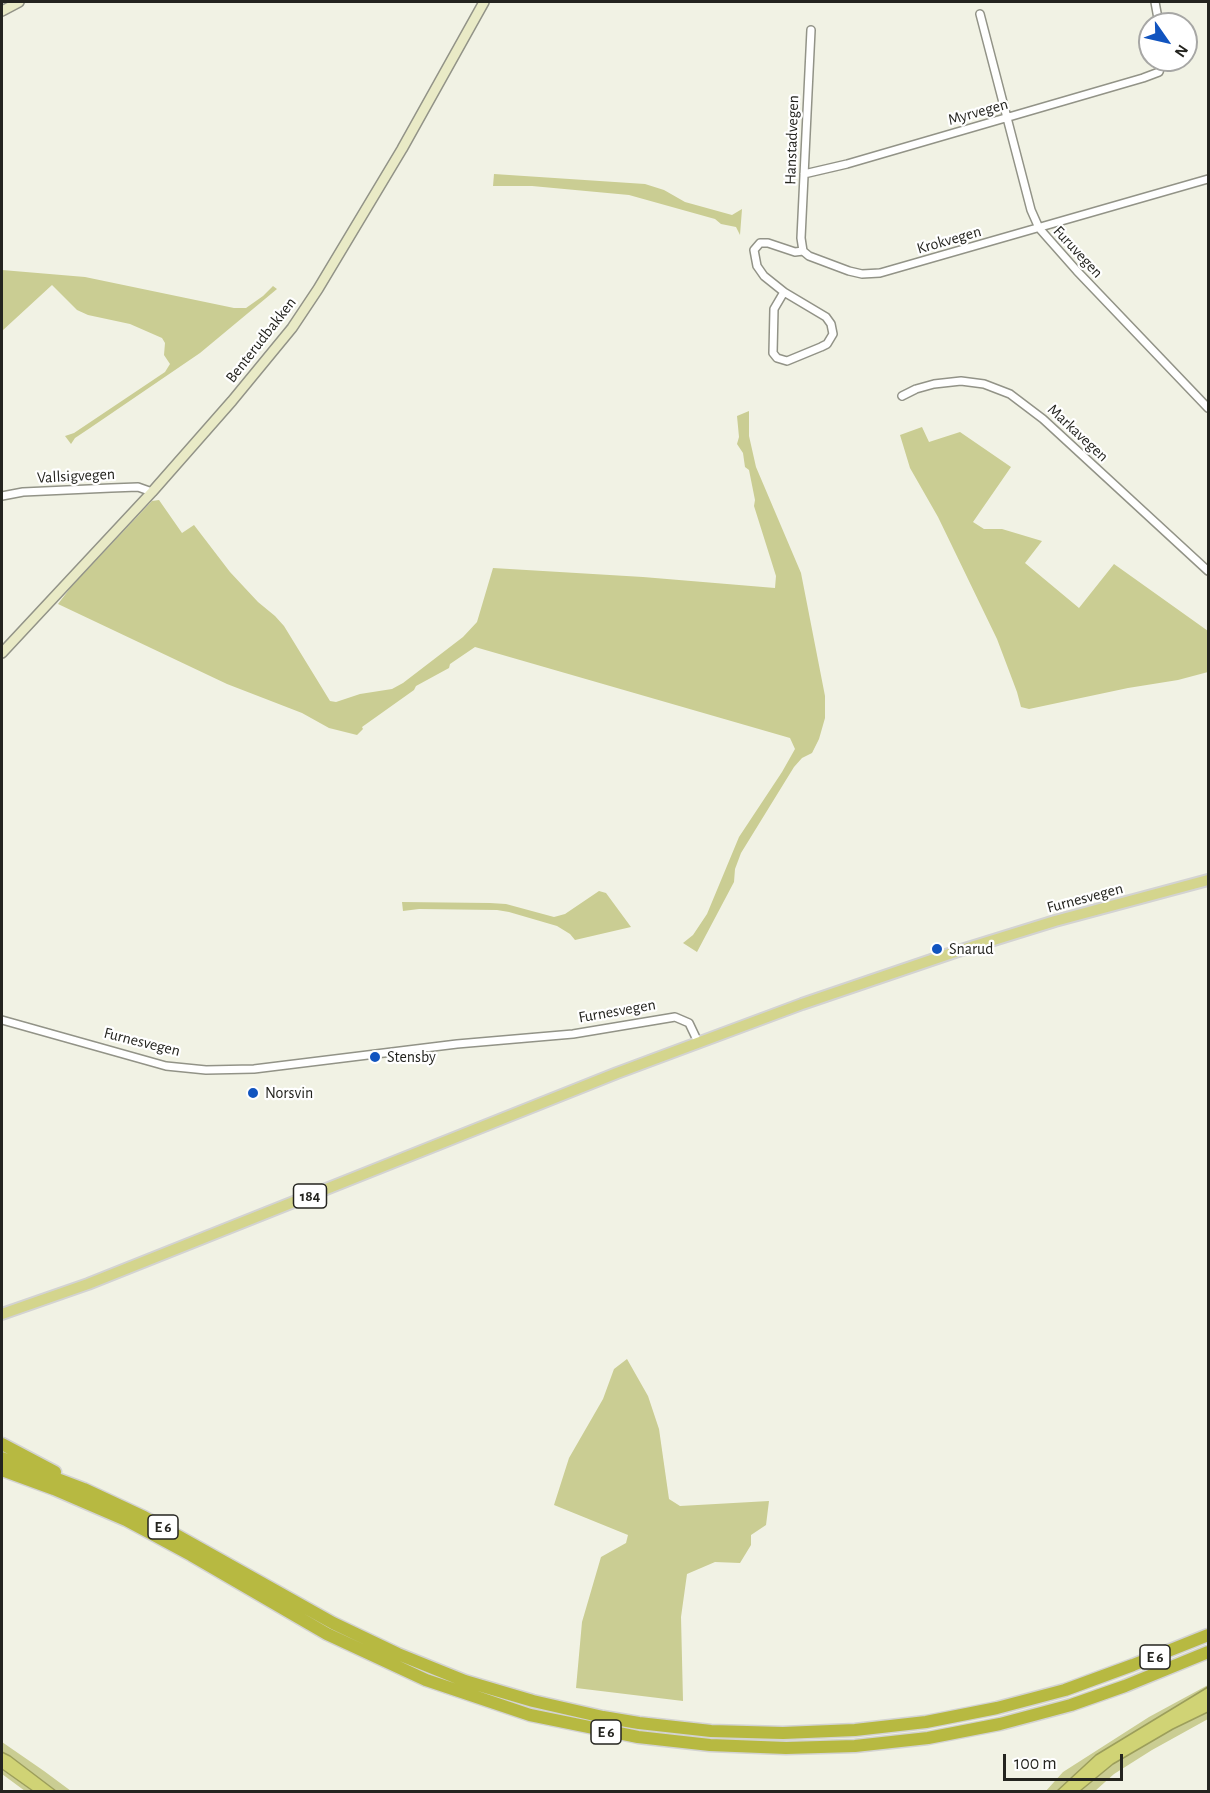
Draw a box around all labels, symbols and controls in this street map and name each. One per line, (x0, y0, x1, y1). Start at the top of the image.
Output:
north arrow (1138, 12, 1198, 72)
text: N (1172, 42, 1191, 60)
street label: Myrvegen (946, 94, 1010, 130)
street label: Hanstadvegen (781, 95, 803, 185)
street label: Krokvegen (915, 222, 983, 258)
street label: Furuvegen (1049, 222, 1107, 282)
street label: Benterudbakken (222, 293, 300, 387)
street label: Markavegen (1044, 400, 1112, 466)
street label: Vallsigvegen (36, 464, 116, 488)
street label: Furnesvegen (1045, 879, 1125, 917)
place label: Snarud (949, 939, 993, 959)
marker: Snarud (930, 942, 944, 956)
street label: Furnesvegen (577, 995, 657, 1027)
street label: Furnesvegen (102, 1023, 182, 1061)
place label: Stensby (387, 1047, 436, 1067)
marker: Stensby (368, 1050, 382, 1064)
place label: Norsvin (265, 1083, 313, 1103)
marker: Norsvin (246, 1086, 260, 1100)
road number: 184 (294, 1184, 326, 1208)
road number: E 6 (148, 1515, 178, 1539)
road number: E 6 (1140, 1645, 1170, 1669)
road number: E 6 (591, 1720, 621, 1744)
scale bar (1006, 1742, 1126, 1780)
text: 100 m (1014, 1755, 1057, 1773)

